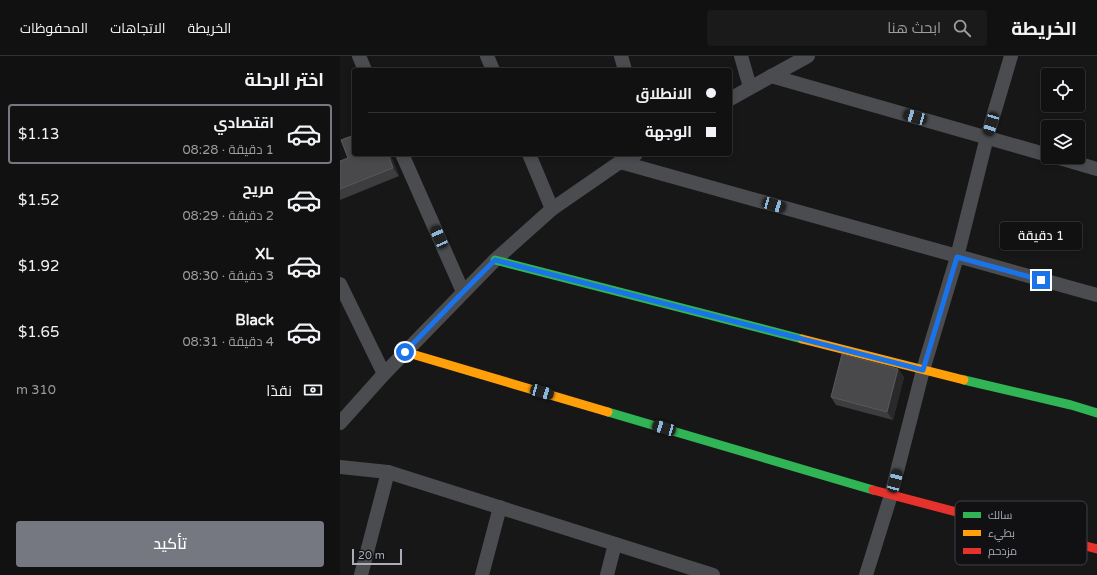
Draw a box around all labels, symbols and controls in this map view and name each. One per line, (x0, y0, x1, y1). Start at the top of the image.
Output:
search box (707, 10, 987, 46)
icon: search (951, 17, 973, 39)
text: الخريطة (1011, 18, 1077, 40)
text: ابحث هنا (887, 19, 941, 37)
text: المحفوظات (20, 20, 88, 37)
text: الاتجاهات (110, 20, 166, 37)
text: الخريطة (188, 20, 231, 37)
map controls (1041, 68, 1085, 164)
button: locate (1041, 68, 1085, 112)
text: اختر الرحلة (245, 69, 324, 91)
text: الانطلاق (636, 85, 692, 103)
car (902, 108, 928, 126)
car (982, 111, 1000, 137)
text: اقتصادي (214, 114, 274, 132)
icon: car (286, 116, 322, 152)
button: layers (1041, 120, 1085, 164)
text: الوجهة (645, 123, 692, 141)
text: $1.13 (18, 125, 59, 143)
text: 1 دقيقة · 08:28 (182, 142, 274, 158)
text: مريح (242, 180, 274, 198)
icon: car (286, 182, 322, 218)
text: $1.52 (18, 191, 59, 209)
car (761, 196, 787, 214)
text: 2 دقيقة · 08:29 (182, 208, 274, 224)
callout: 1 دقيقة (1000, 222, 1082, 250)
car (429, 224, 449, 250)
text: 1 دقيقة (1018, 228, 1064, 244)
text: XL (255, 245, 274, 263)
icon: car (286, 248, 322, 284)
text: $1.92 (18, 257, 59, 275)
text: 3 دقيقة · 08:30 (182, 268, 274, 284)
route end (1032, 271, 1050, 289)
text: Black (235, 311, 274, 329)
icon: car (286, 314, 322, 350)
text: $1.65 (18, 323, 59, 341)
text: 4 دقيقة · 08:31 (182, 334, 274, 350)
route start (396, 343, 414, 361)
icon: cash (302, 379, 324, 401)
text: 310 m (16, 382, 56, 398)
text: نقدًا (266, 382, 292, 400)
car (529, 383, 555, 401)
car (651, 419, 677, 437)
car (886, 468, 904, 494)
legend (955, 501, 1087, 565)
text: سالك (988, 509, 1012, 522)
button: تأكيد (16, 521, 324, 567)
text: بطيء (988, 527, 1015, 542)
text: مزدحم (988, 545, 1017, 559)
scale bar (352, 547, 402, 566)
text: 20 m (358, 549, 385, 562)

